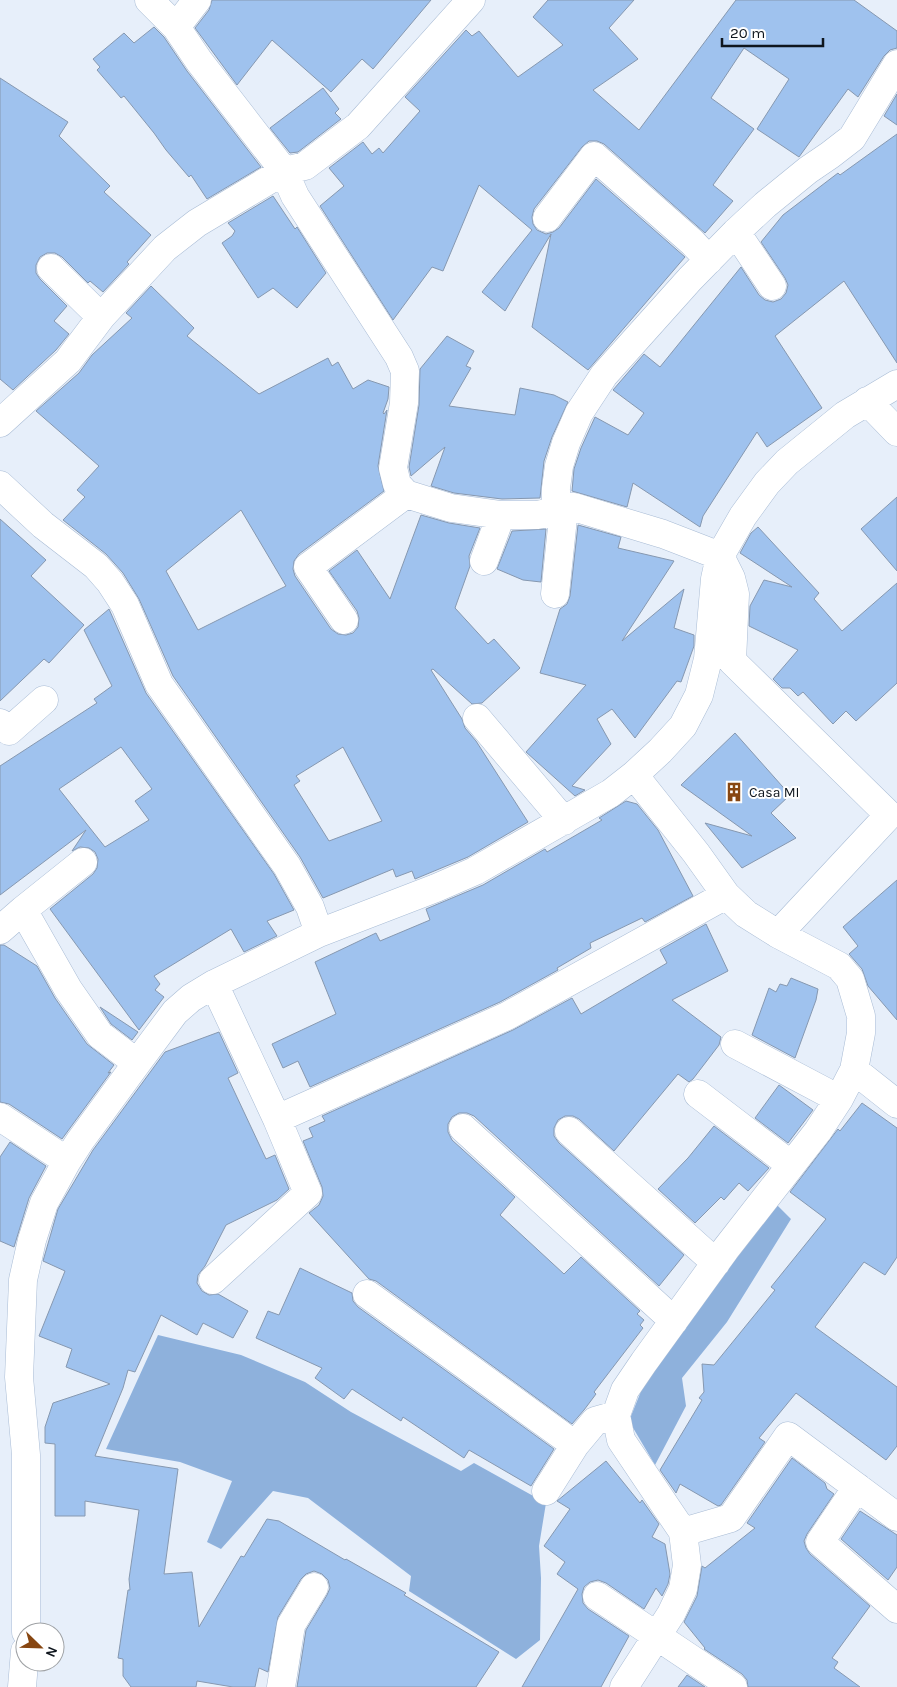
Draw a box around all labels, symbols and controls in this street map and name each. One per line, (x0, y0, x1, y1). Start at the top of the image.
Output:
scale bar (722, 15, 823, 47)
text: 20 m (730, 24, 765, 42)
building icon: Casa MI (723, 781, 745, 803)
place label: Casa MI (749, 784, 799, 801)
north arrow (15, 1622, 65, 1672)
text: N (42, 1644, 61, 1660)

